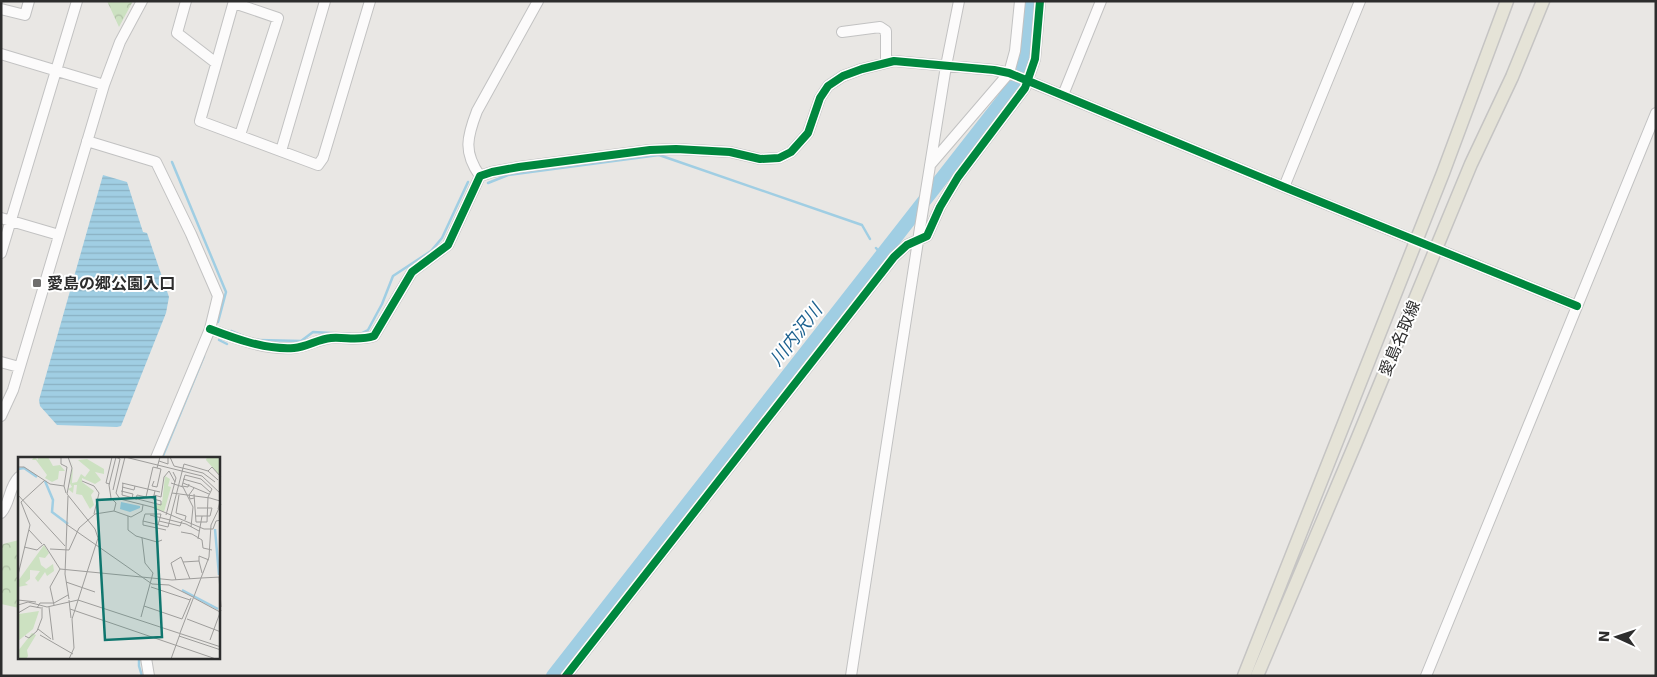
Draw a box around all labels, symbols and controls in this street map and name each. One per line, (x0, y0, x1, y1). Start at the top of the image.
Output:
place label: 愛島の郷公園入口 (47, 274, 175, 293)
marker: 愛島の郷公園入口 (31, 277, 43, 289)
water label: 川内沢川 (765, 298, 827, 370)
street label: 愛島名取線 (1375, 298, 1424, 379)
inset map (18, 457, 220, 660)
north arrow (1592, 612, 1642, 662)
text: N (1596, 630, 1612, 643)

